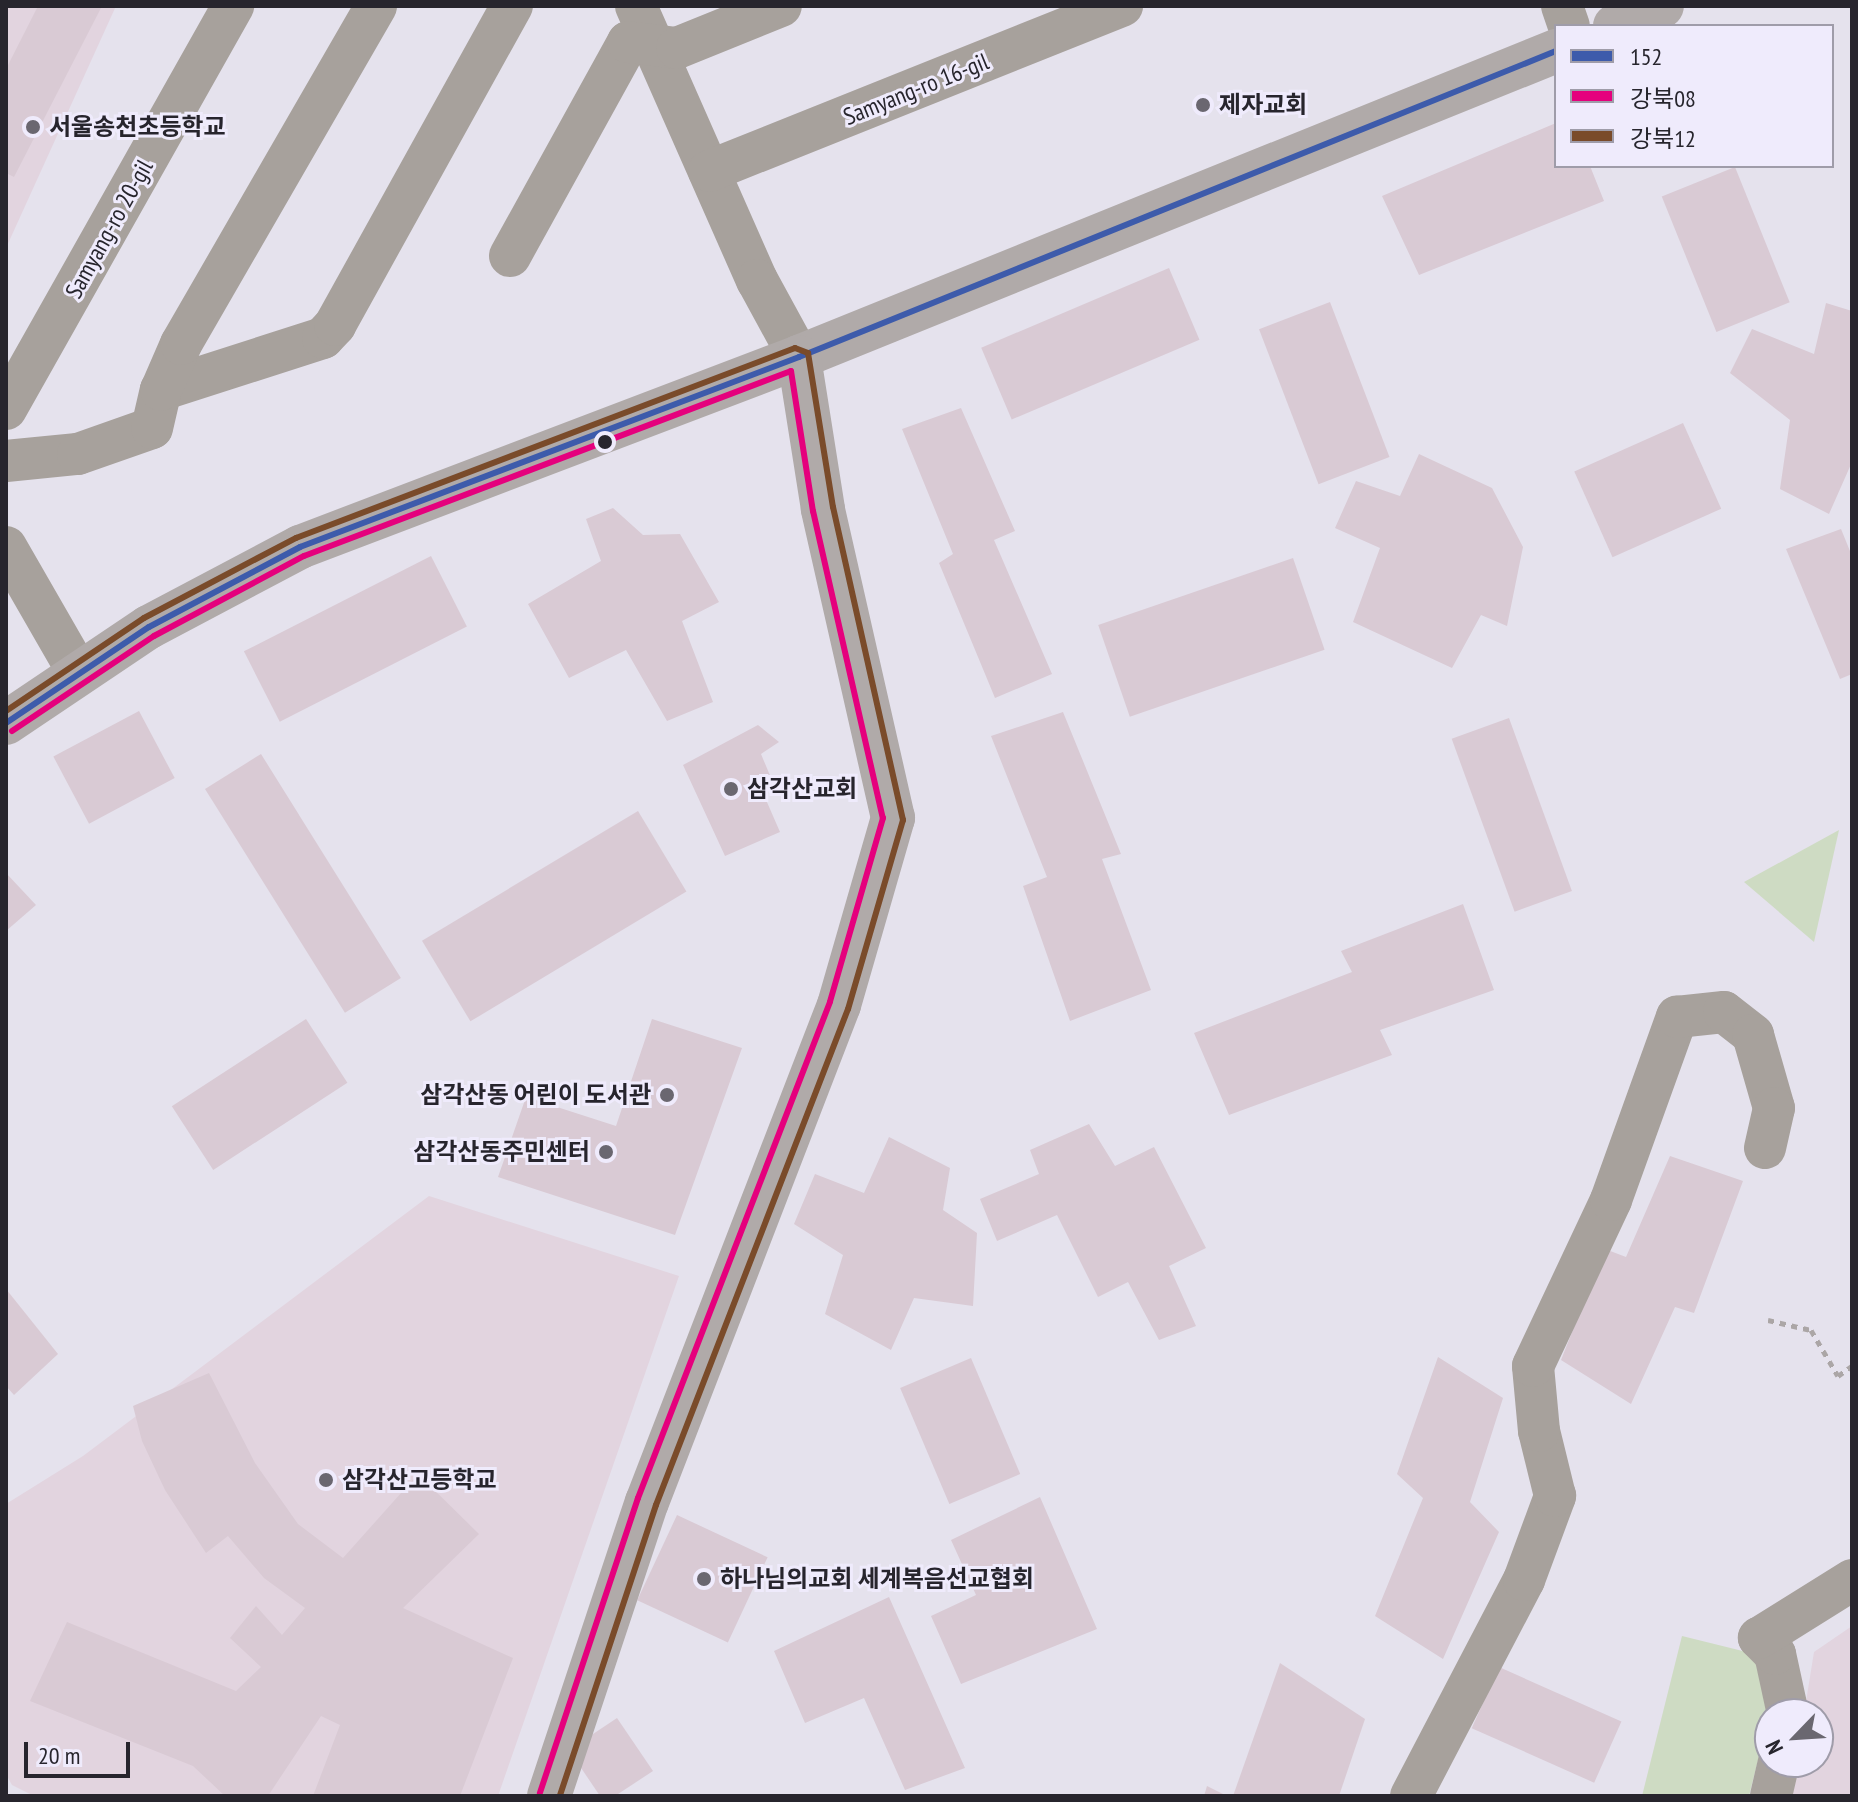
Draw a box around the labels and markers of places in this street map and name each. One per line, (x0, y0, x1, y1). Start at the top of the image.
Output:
place label: 제자교회 (1219, 91, 1307, 119)
marker: 제자교회 (1194, 96, 1212, 114)
place label: 서울송천초등학교 (49, 113, 226, 141)
marker: 서울송천초등학교 (24, 118, 42, 136)
unlabelled marker (597, 434, 613, 450)
place label: 삼각산교회 (747, 775, 857, 803)
marker: 삼각산교회 (722, 780, 740, 798)
place label: 삼각산동 어린이 도서관 (420, 1081, 651, 1109)
marker: 삼각산동 어린이 도서관 (658, 1086, 676, 1104)
place label: 삼각산동주민센터 (413, 1138, 590, 1166)
marker: 삼각산동주민센터 (597, 1143, 615, 1161)
place label: 삼각산고등학교 (342, 1466, 497, 1494)
marker: 삼각산고등학교 (317, 1471, 335, 1489)
place label: 하나님의교회 세계복음선교협회 (720, 1565, 1034, 1593)
marker: 하나님의교회 세계복음선교협회 (695, 1570, 713, 1588)

